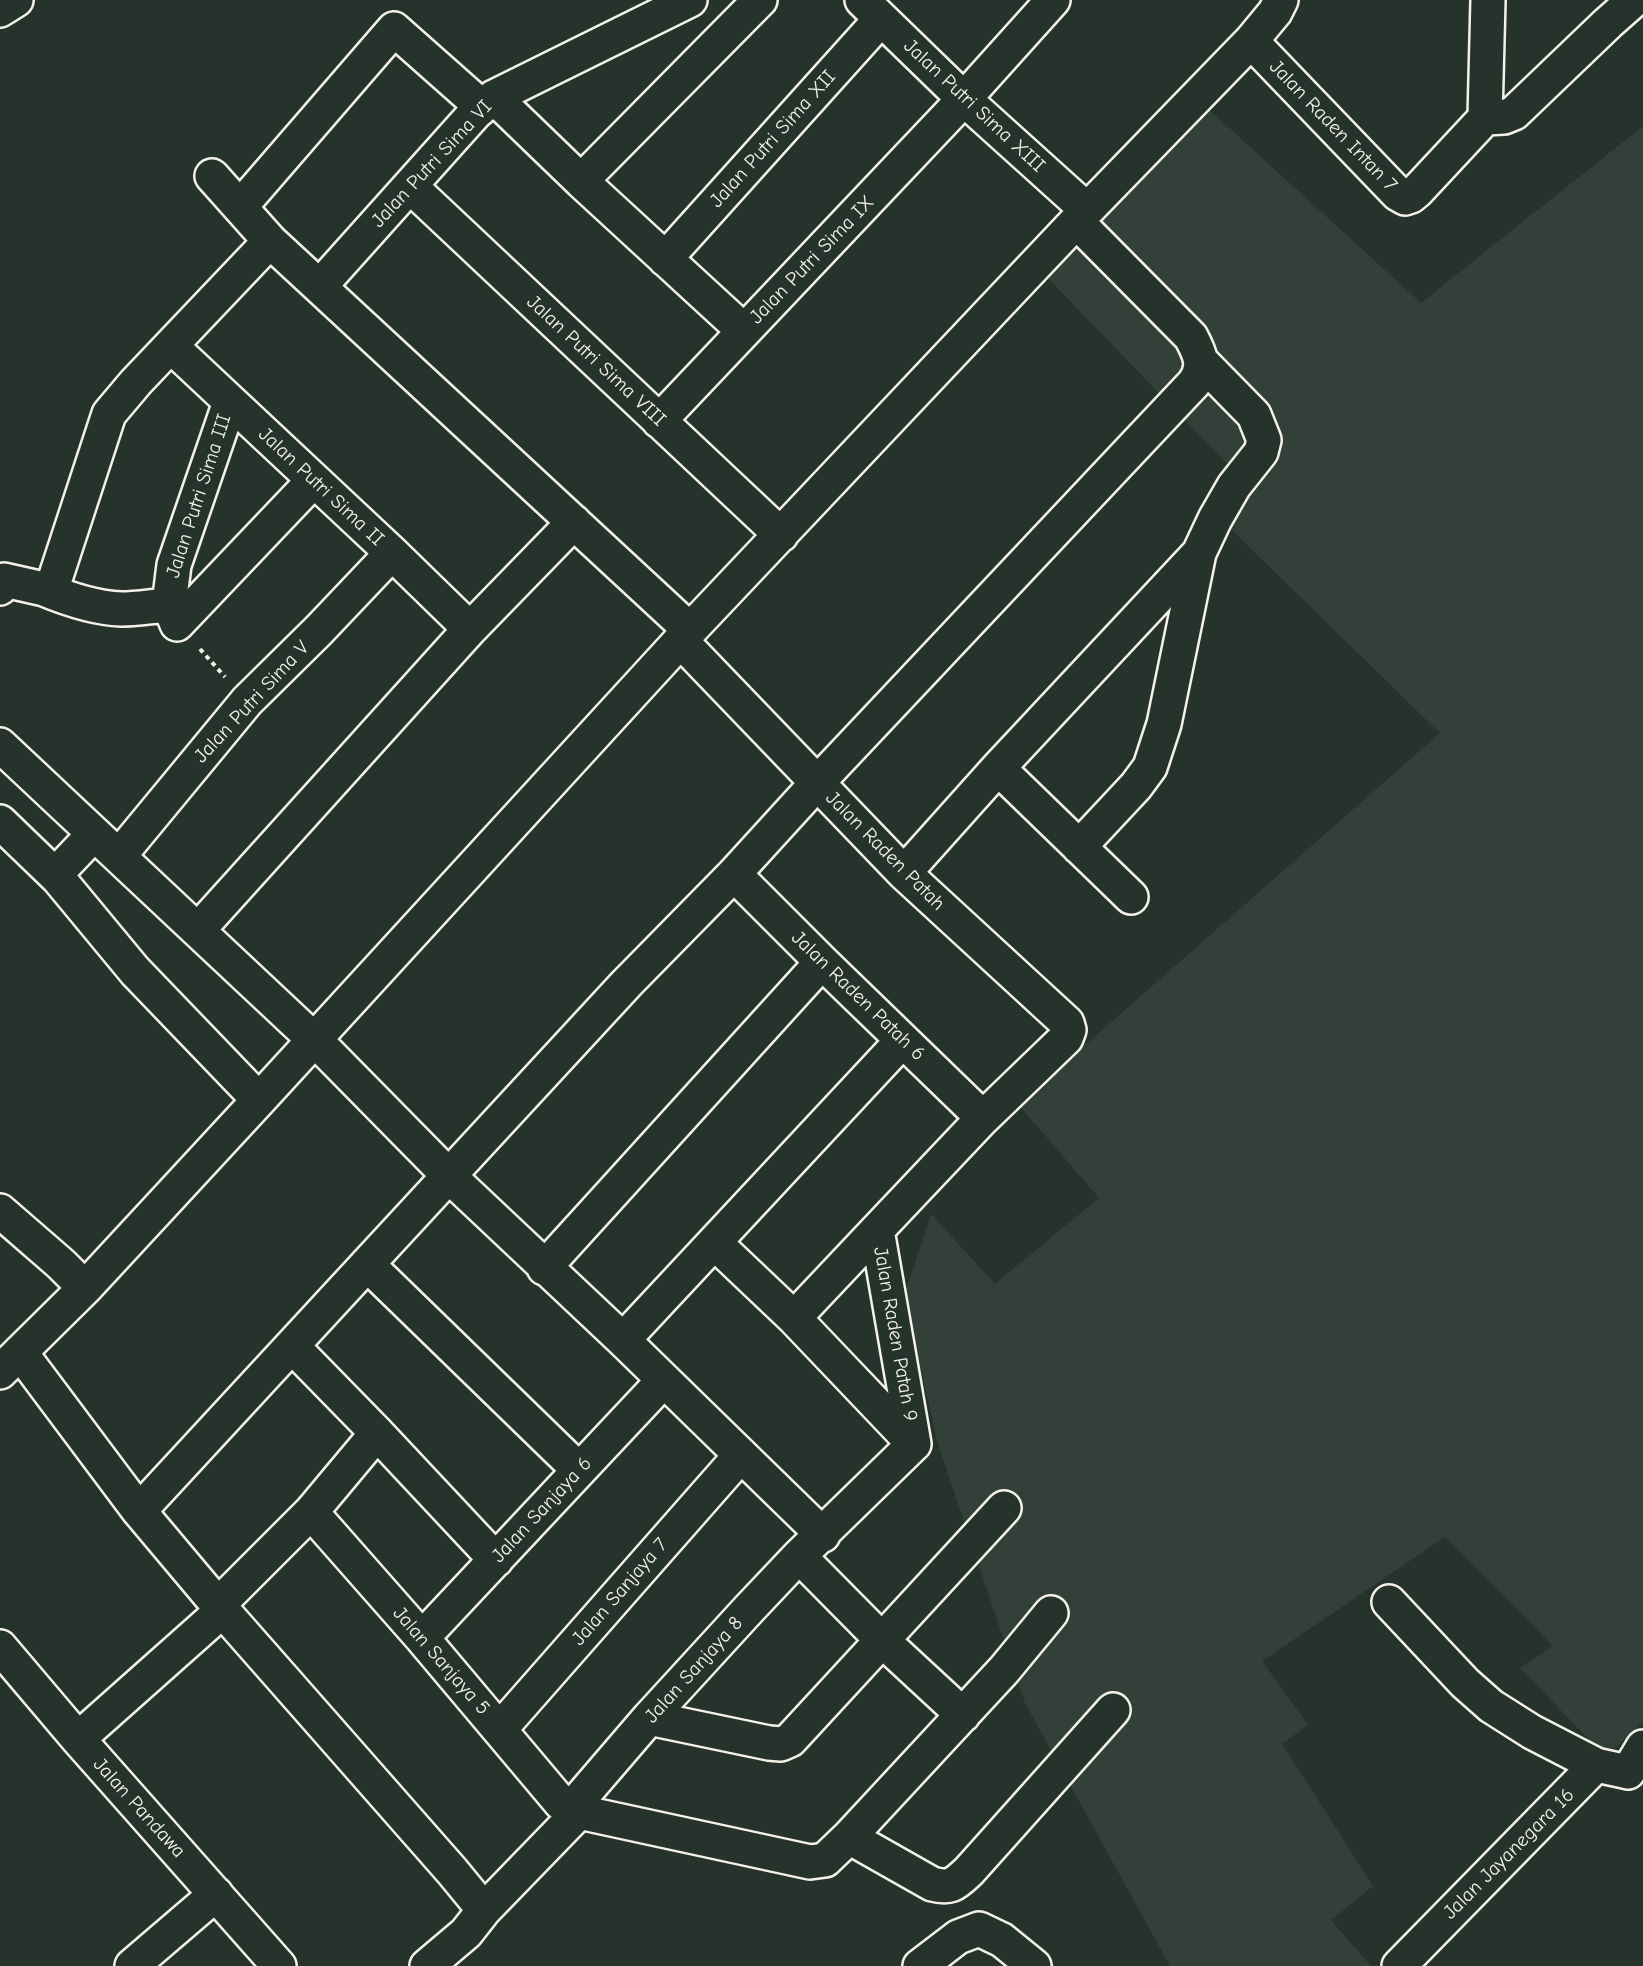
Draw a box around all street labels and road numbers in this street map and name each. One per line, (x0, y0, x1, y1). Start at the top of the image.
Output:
street label: Jalan Putri Sima XIII (898, 34, 1050, 178)
street label: Jalan Raden Intan 7 (1264, 55, 1402, 197)
street label: Jalan Putri Sima XII (705, 65, 841, 213)
street label: Jalan Putri Sima VI (367, 95, 497, 233)
street label: Jalan Putri Sima IX (745, 191, 879, 329)
street label: Jalan Putri Sima VIII (521, 290, 671, 432)
street label: Jalan Putri Sima III (161, 411, 237, 581)
street label: Jalan Putri Sima II (253, 423, 389, 551)
street label: Jalan Putri Sima V (189, 636, 315, 768)
street label: Jalan Raden Patah (820, 786, 950, 916)
street label: Jalan Raden Patah 6 (786, 926, 930, 1066)
street label: Jalan Raden Patah 9 (868, 1245, 922, 1423)
street label: Jalan Sanjaya 6 (487, 1452, 597, 1568)
street label: Jalan Sanjaya 7 (567, 1533, 673, 1651)
street label: Jalan Sanjaya 5 (387, 1602, 495, 1720)
street label: Jalan Sanjaya 8 (640, 1612, 748, 1728)
street label: Jalan Pandawa (88, 1753, 190, 1863)
street label: Jalan Jayanegara 16 (1438, 1783, 1580, 1925)

